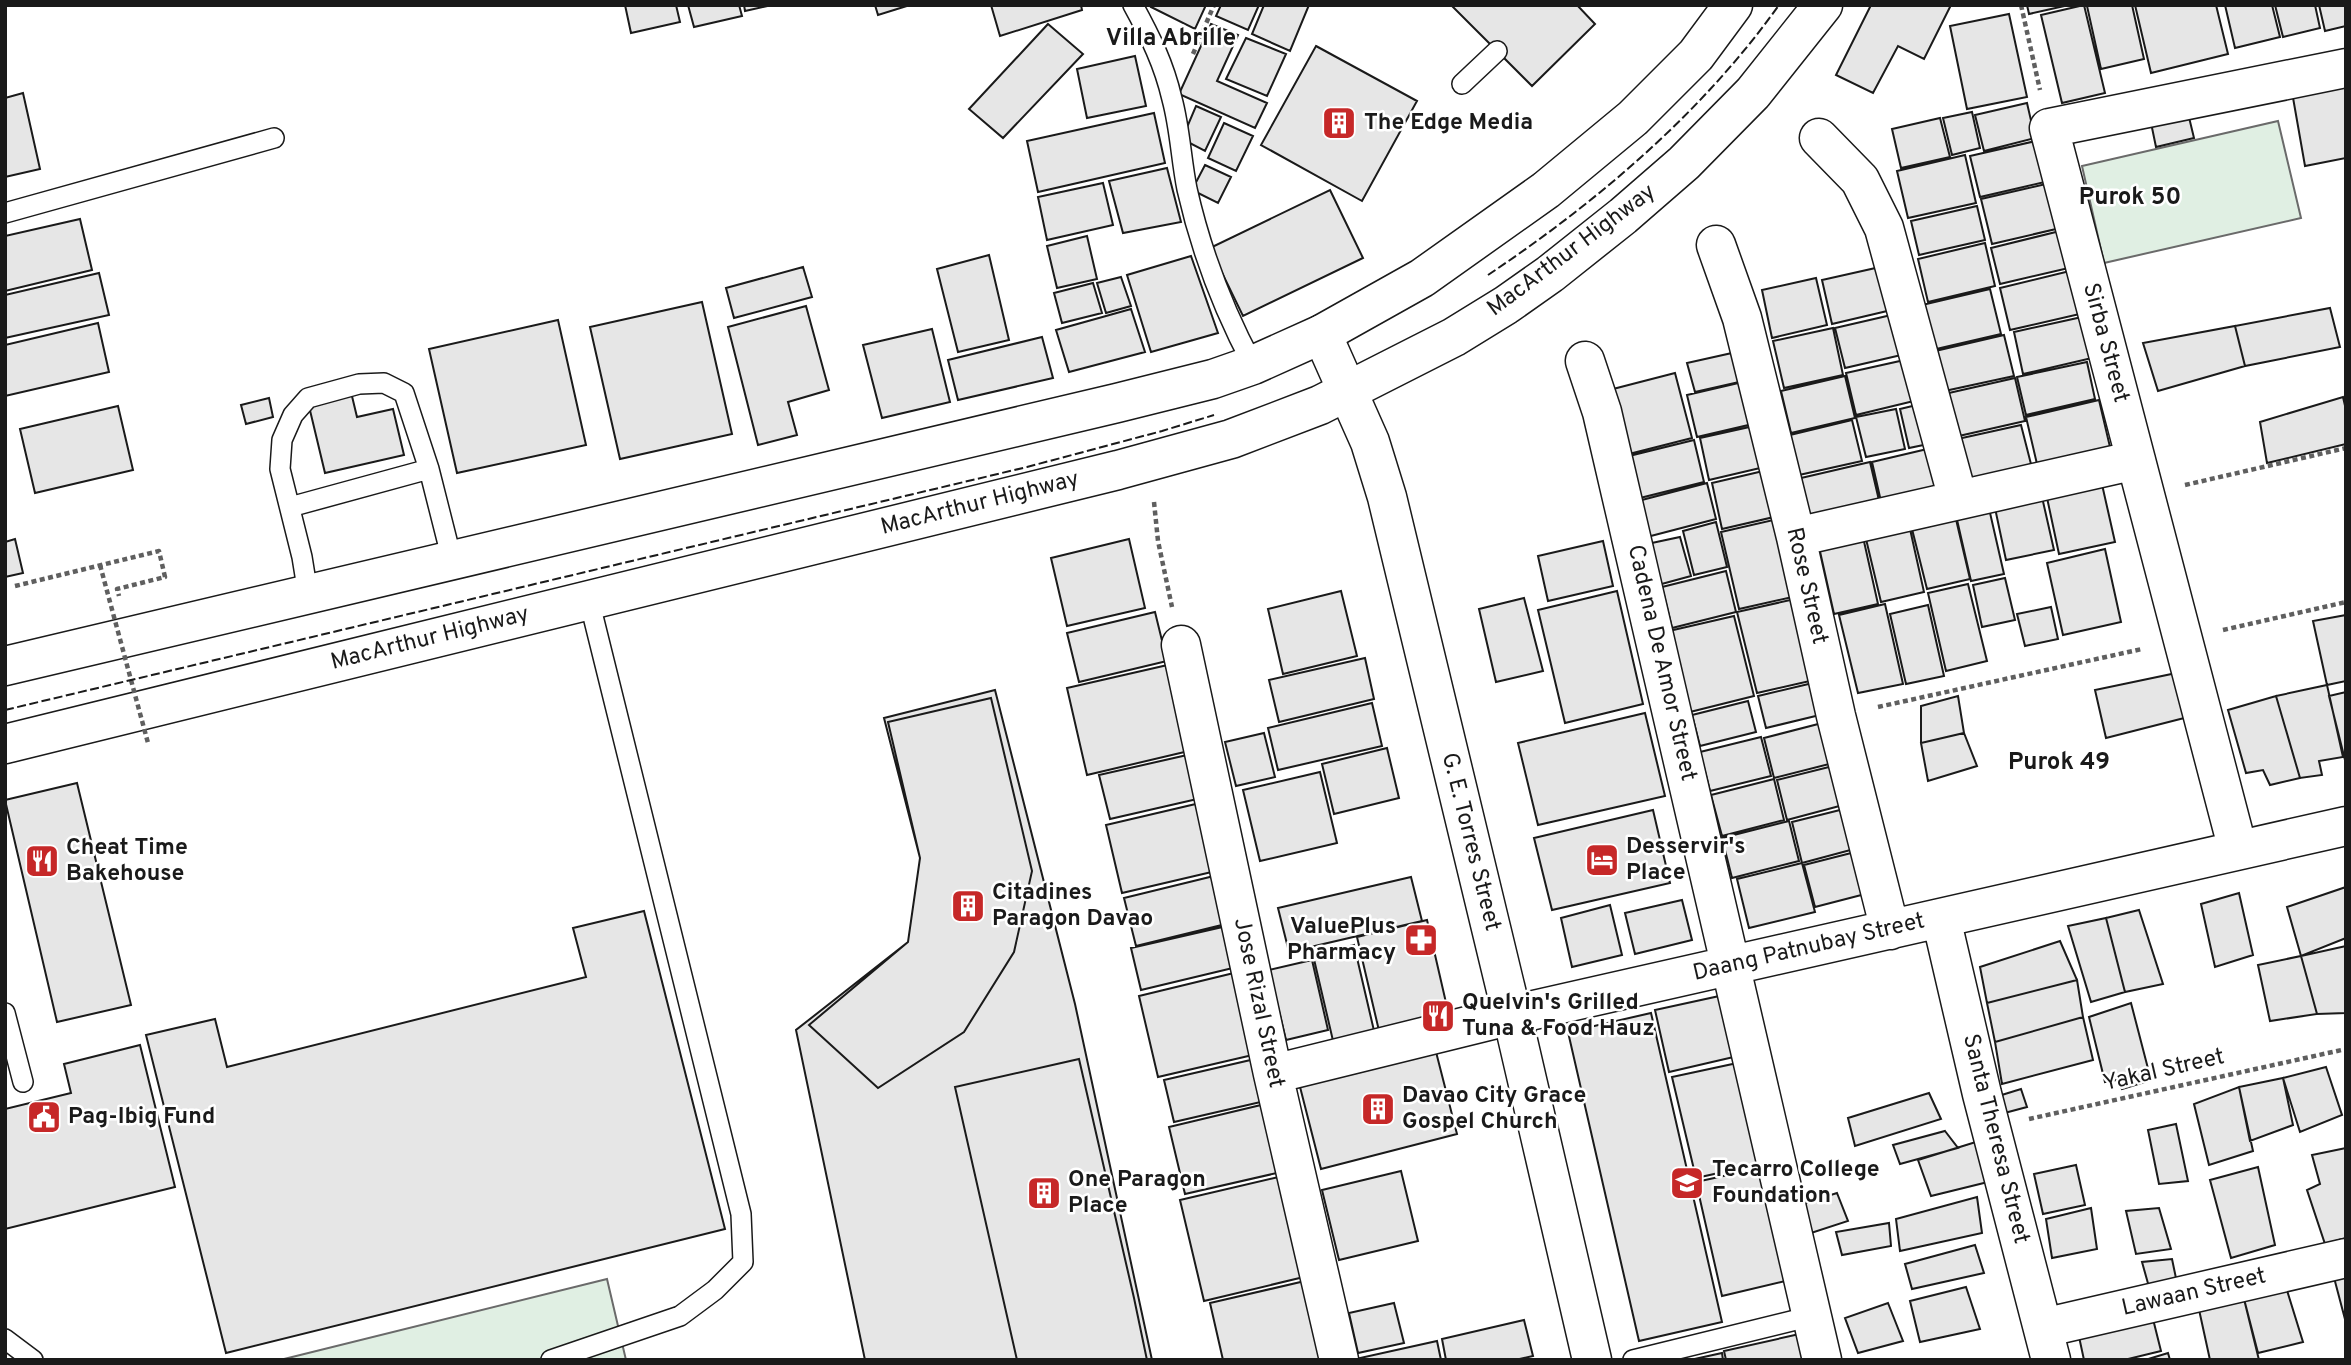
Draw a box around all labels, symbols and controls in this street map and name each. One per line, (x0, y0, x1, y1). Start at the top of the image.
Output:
district label: Villa Abrille (1106, 24, 1236, 54)
building icon: The Edge Media (1320, 104, 1358, 142)
place label: The Edge Media (1364, 109, 1533, 138)
street label: MacArthur Highway (1482, 178, 1662, 324)
district label: Purok 50 (2079, 183, 2181, 213)
street label: Sirba Street (2075, 280, 2135, 406)
street label: MacArthur Highway (878, 465, 1082, 543)
street label: Rose Street (1778, 525, 1834, 647)
street label: Cadena De Amor Street (1620, 542, 1702, 784)
street label: MacArthur Highway (328, 600, 532, 678)
district label: Purok 49 (2008, 748, 2110, 778)
street label: G. E. Torres Street (1434, 750, 1506, 934)
place label: Desservir's Place (1626, 833, 1746, 888)
place label: Cheat Time Bakehouse (66, 834, 188, 889)
hotel icon: Desservir's Place (1583, 841, 1621, 879)
restaurant icon: Cheat Time Bakehouse (23, 842, 61, 880)
place label: Citadines Paragon Davao (992, 879, 1153, 934)
building icon: Citadines Paragon Davao (949, 887, 987, 925)
street label: Daang Patnubay Street (1690, 907, 1928, 989)
place label: ValuePlus Pharmacy (1287, 913, 1396, 968)
street label: Jose Rizal Street (1226, 915, 1290, 1091)
pharmacy icon: ValuePlus Pharmacy (1402, 921, 1440, 959)
place label: Quelvin's Grilled Tuna & Food Hauz (1462, 989, 1655, 1044)
restaurant icon: Quelvin's Grilled Tuna & Food Hauz (1419, 997, 1457, 1035)
street label: Santa Theresa Street (1955, 1031, 2035, 1247)
street label: Yakal Street (2100, 1043, 2228, 1099)
place label: Davao City Grace Gospel Church (1402, 1082, 1586, 1137)
building icon: Davao City Grace Gospel Church (1359, 1090, 1397, 1128)
public building icon: Pag-Ibig Fund (25, 1098, 63, 1136)
place label: Pag-Ibig Fund (68, 1103, 215, 1132)
place label: Tecarro College Foundation (1712, 1156, 1880, 1211)
school or university icon: Tecarro College Foundation (1668, 1164, 1706, 1202)
place label: One Paragon Place (1068, 1166, 1206, 1221)
building icon: One Paragon Place (1025, 1174, 1063, 1212)
street label: Lawaan Street (2119, 1262, 2269, 1324)

